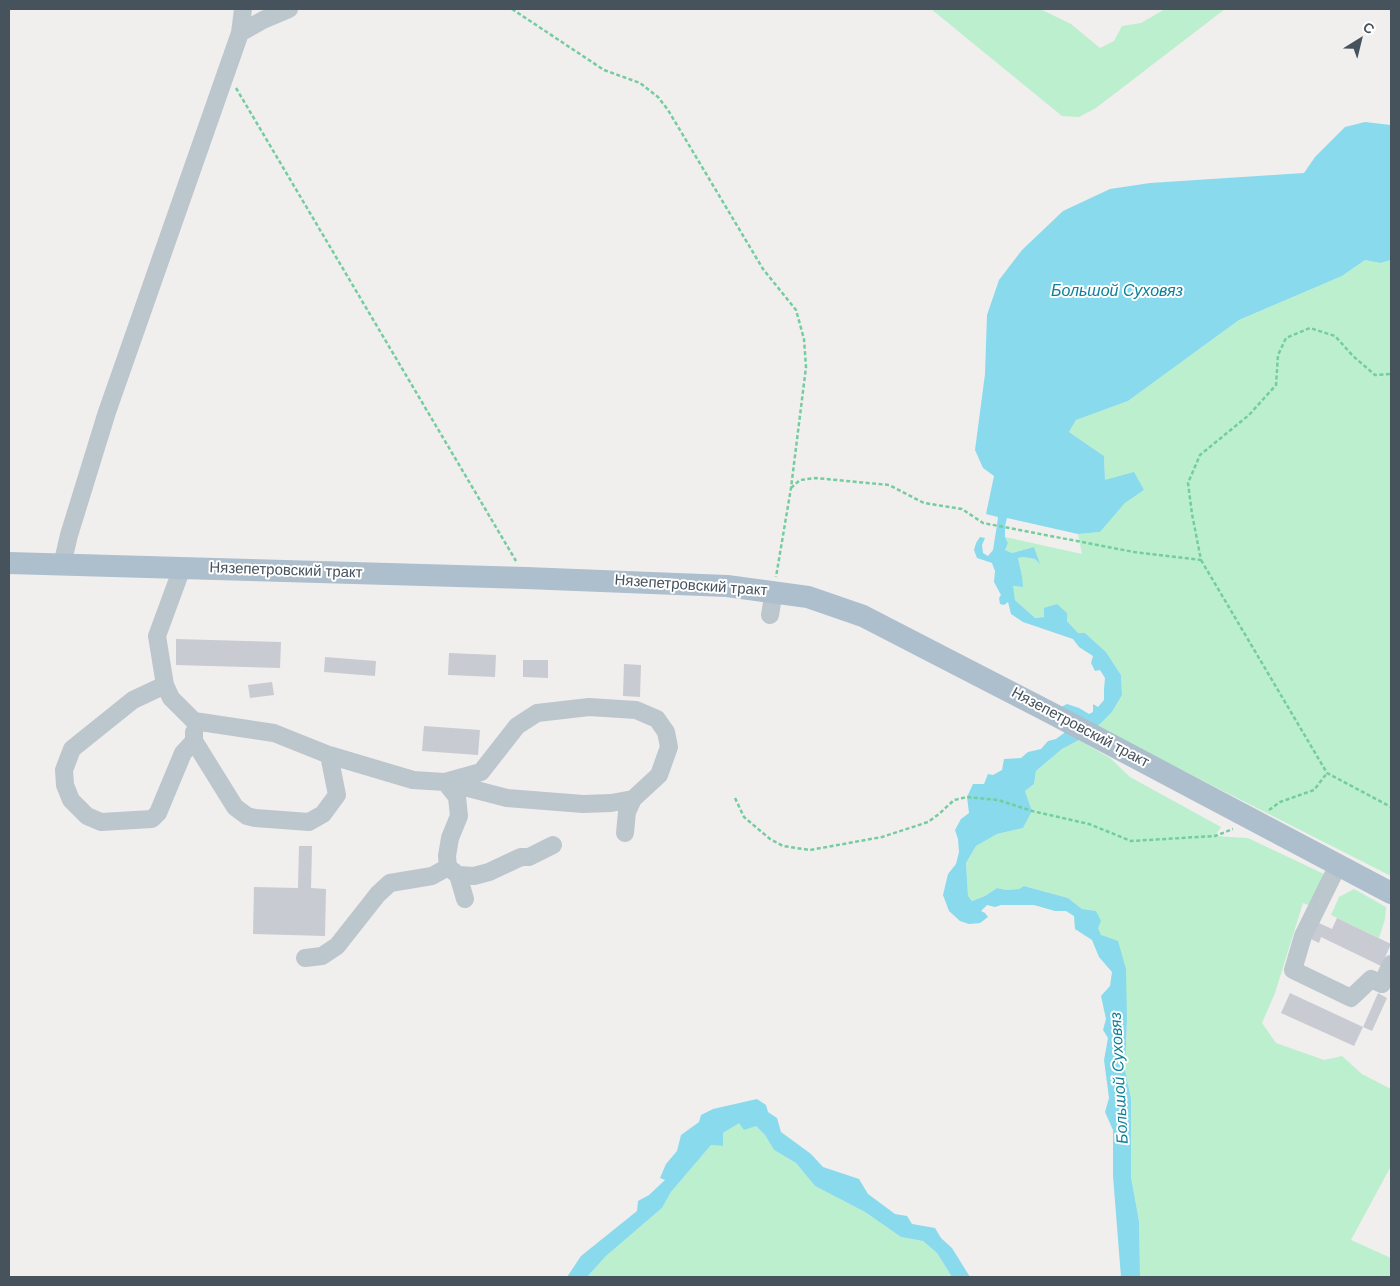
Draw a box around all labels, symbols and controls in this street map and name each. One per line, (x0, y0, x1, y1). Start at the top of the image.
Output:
north arrow (1335, 15, 1385, 65)
text: С (1359, 18, 1378, 38)
water label: Большой Суховяз (1051, 282, 1183, 302)
street label: Нязепетровский тракт (209, 559, 363, 583)
street label: Нязепетровский тракт (614, 572, 768, 600)
street label: Нязепетровский тракт (1008, 684, 1152, 772)
water label: Большой Суховяз (1107, 1012, 1133, 1144)

